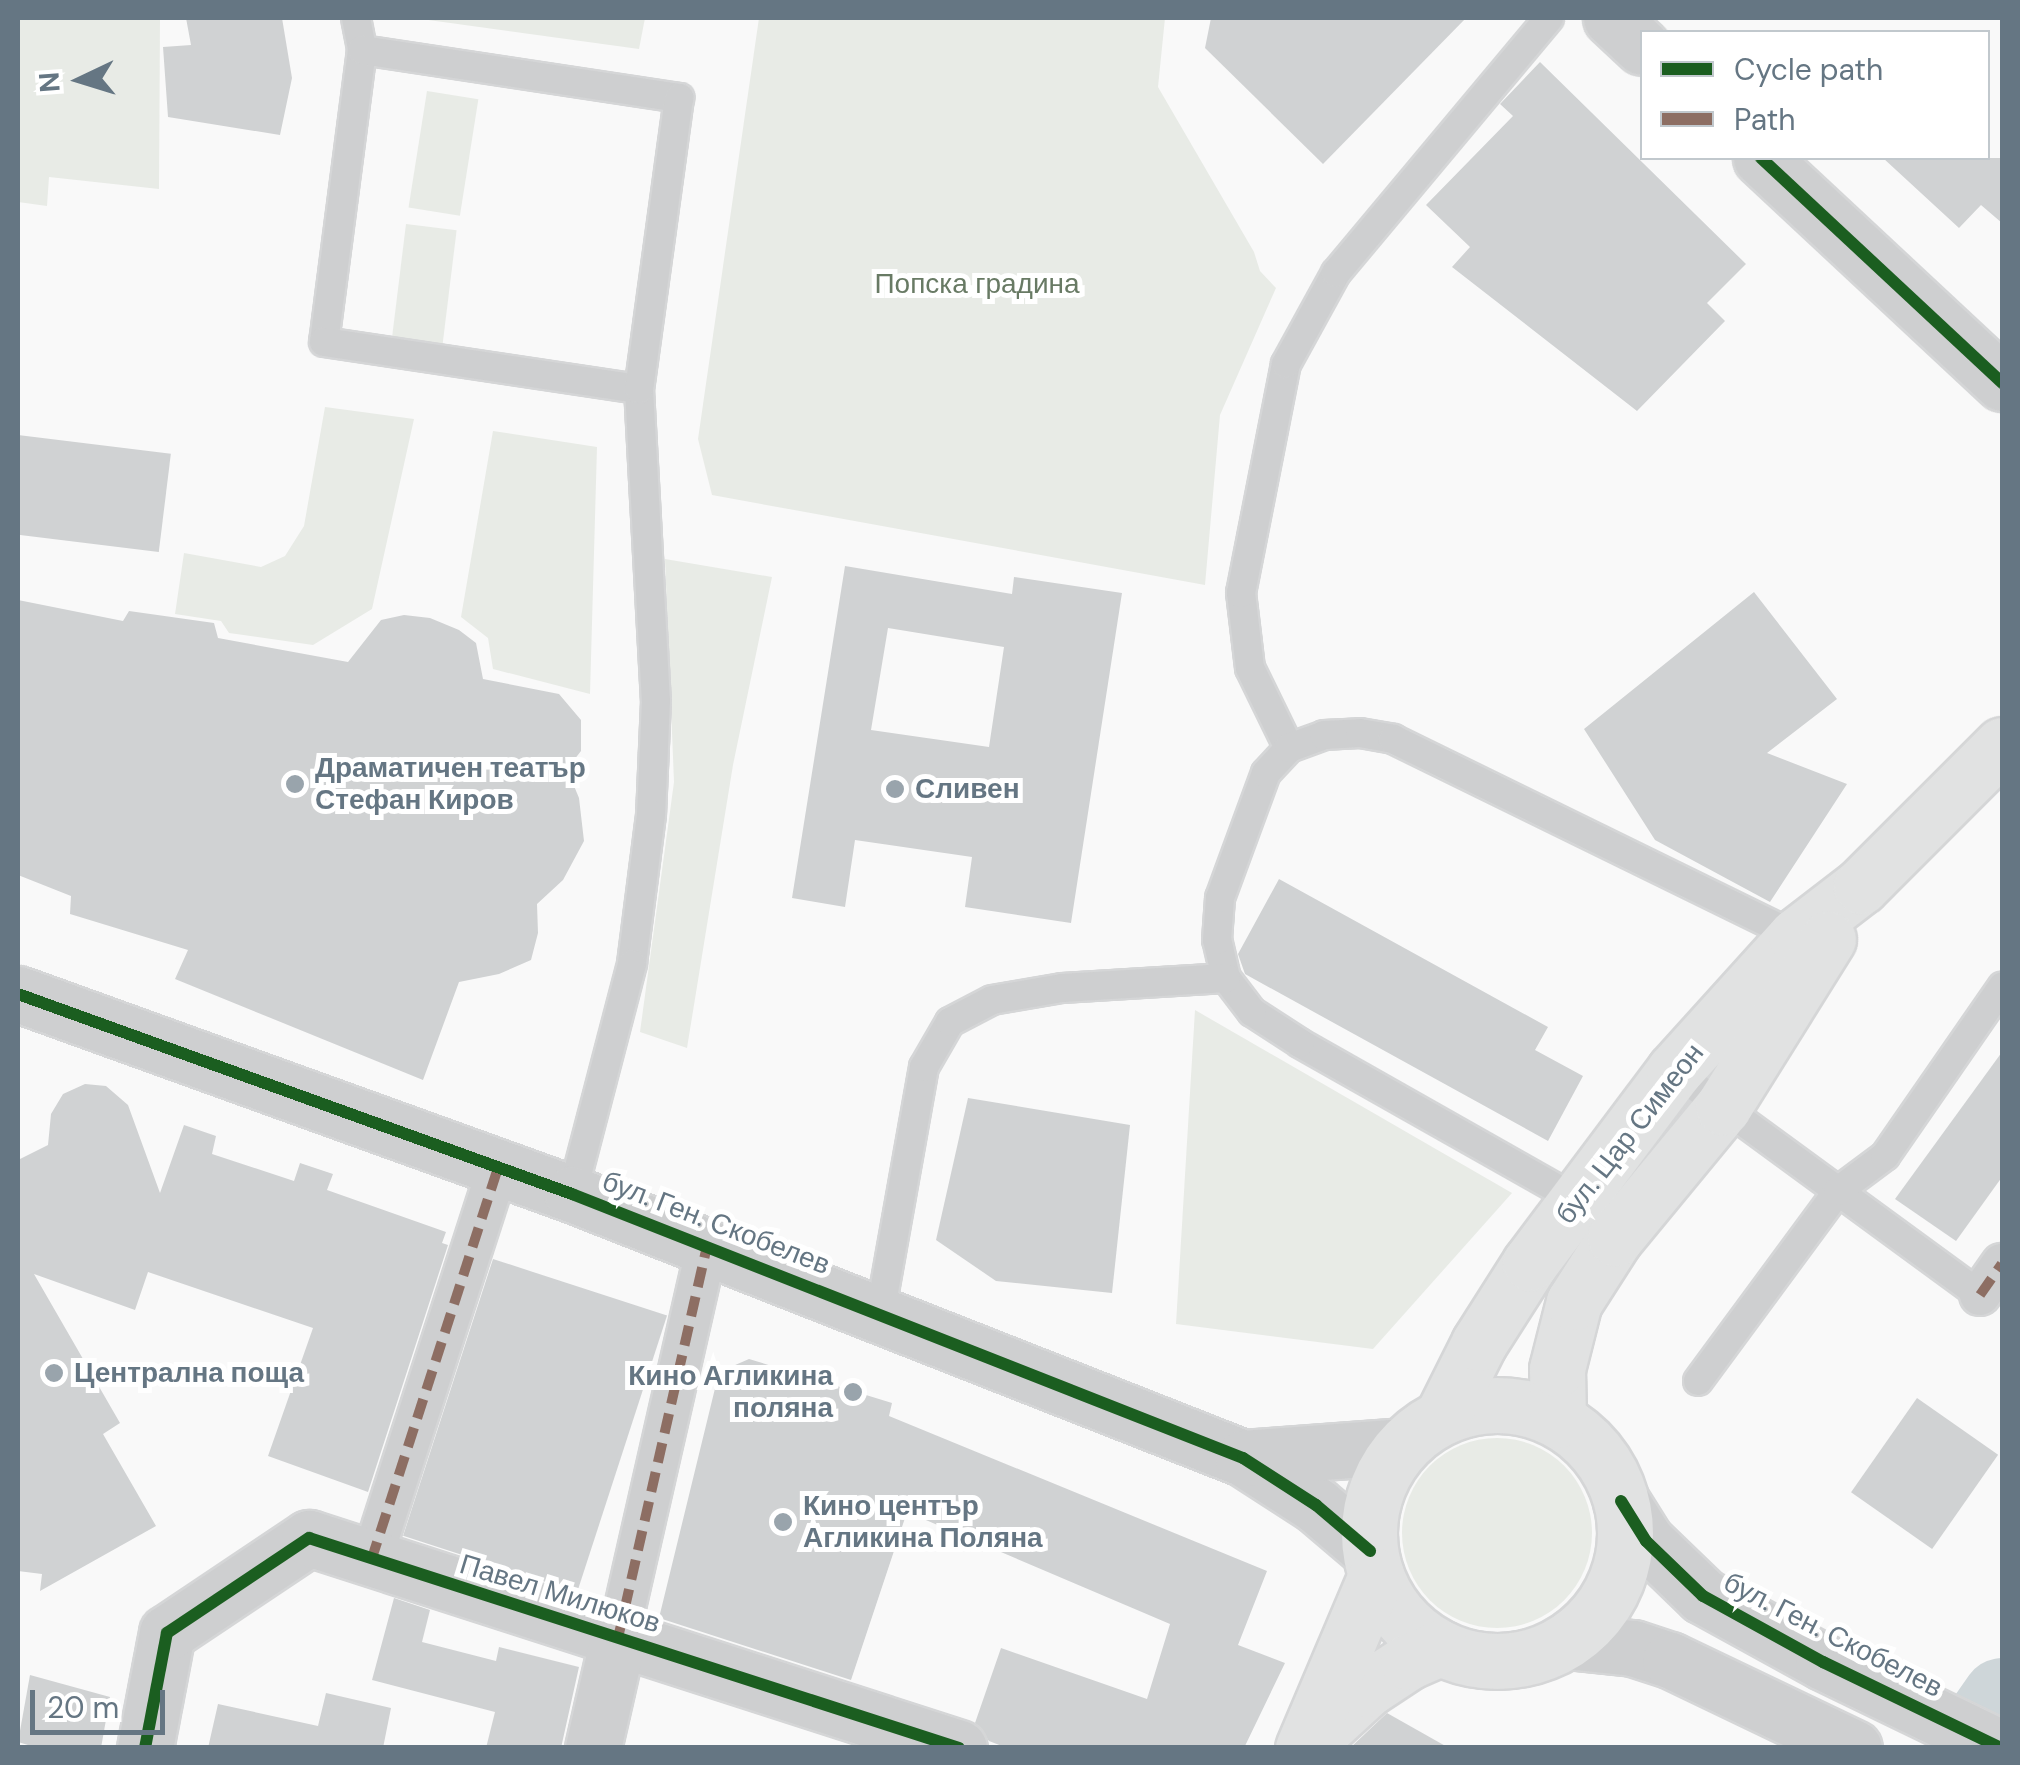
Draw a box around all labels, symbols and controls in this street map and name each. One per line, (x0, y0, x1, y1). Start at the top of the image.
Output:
north arrow (30, 30, 130, 130)
legend (1640, 30, 1990, 160)
text: Cycle path (1734, 50, 1883, 89)
text: N (30, 71, 69, 94)
text: Path (1734, 100, 1796, 139)
park label: Попска градина (874, 267, 1080, 301)
place label: Драматичен театър Стефан Киров (315, 751, 586, 817)
place label: Сливен (915, 772, 1020, 806)
marker: Драматичен театър Стефан Киров (284, 773, 306, 795)
marker: Сливен (884, 778, 906, 800)
street label: бул. Цар Симеон (1549, 1037, 1711, 1231)
street label: бул. Ген. Скобелев (598, 1164, 834, 1282)
place label: Централна поща (74, 1356, 304, 1390)
place label: Кино Агликина поляна (628, 1359, 833, 1425)
marker: Централна поща (43, 1362, 65, 1384)
marker: Кино Агликина поляна (842, 1381, 864, 1403)
place label: Кино център Агликина Поляна (803, 1489, 1043, 1555)
marker: Кино център Агликина Поляна (772, 1511, 794, 1533)
street label: Павел Милюков (456, 1548, 664, 1640)
street label: бул. Ген. Скобелев (1718, 1565, 1948, 1705)
scale bar (35, 1670, 170, 1732)
text: 20 m (47, 1688, 119, 1727)

